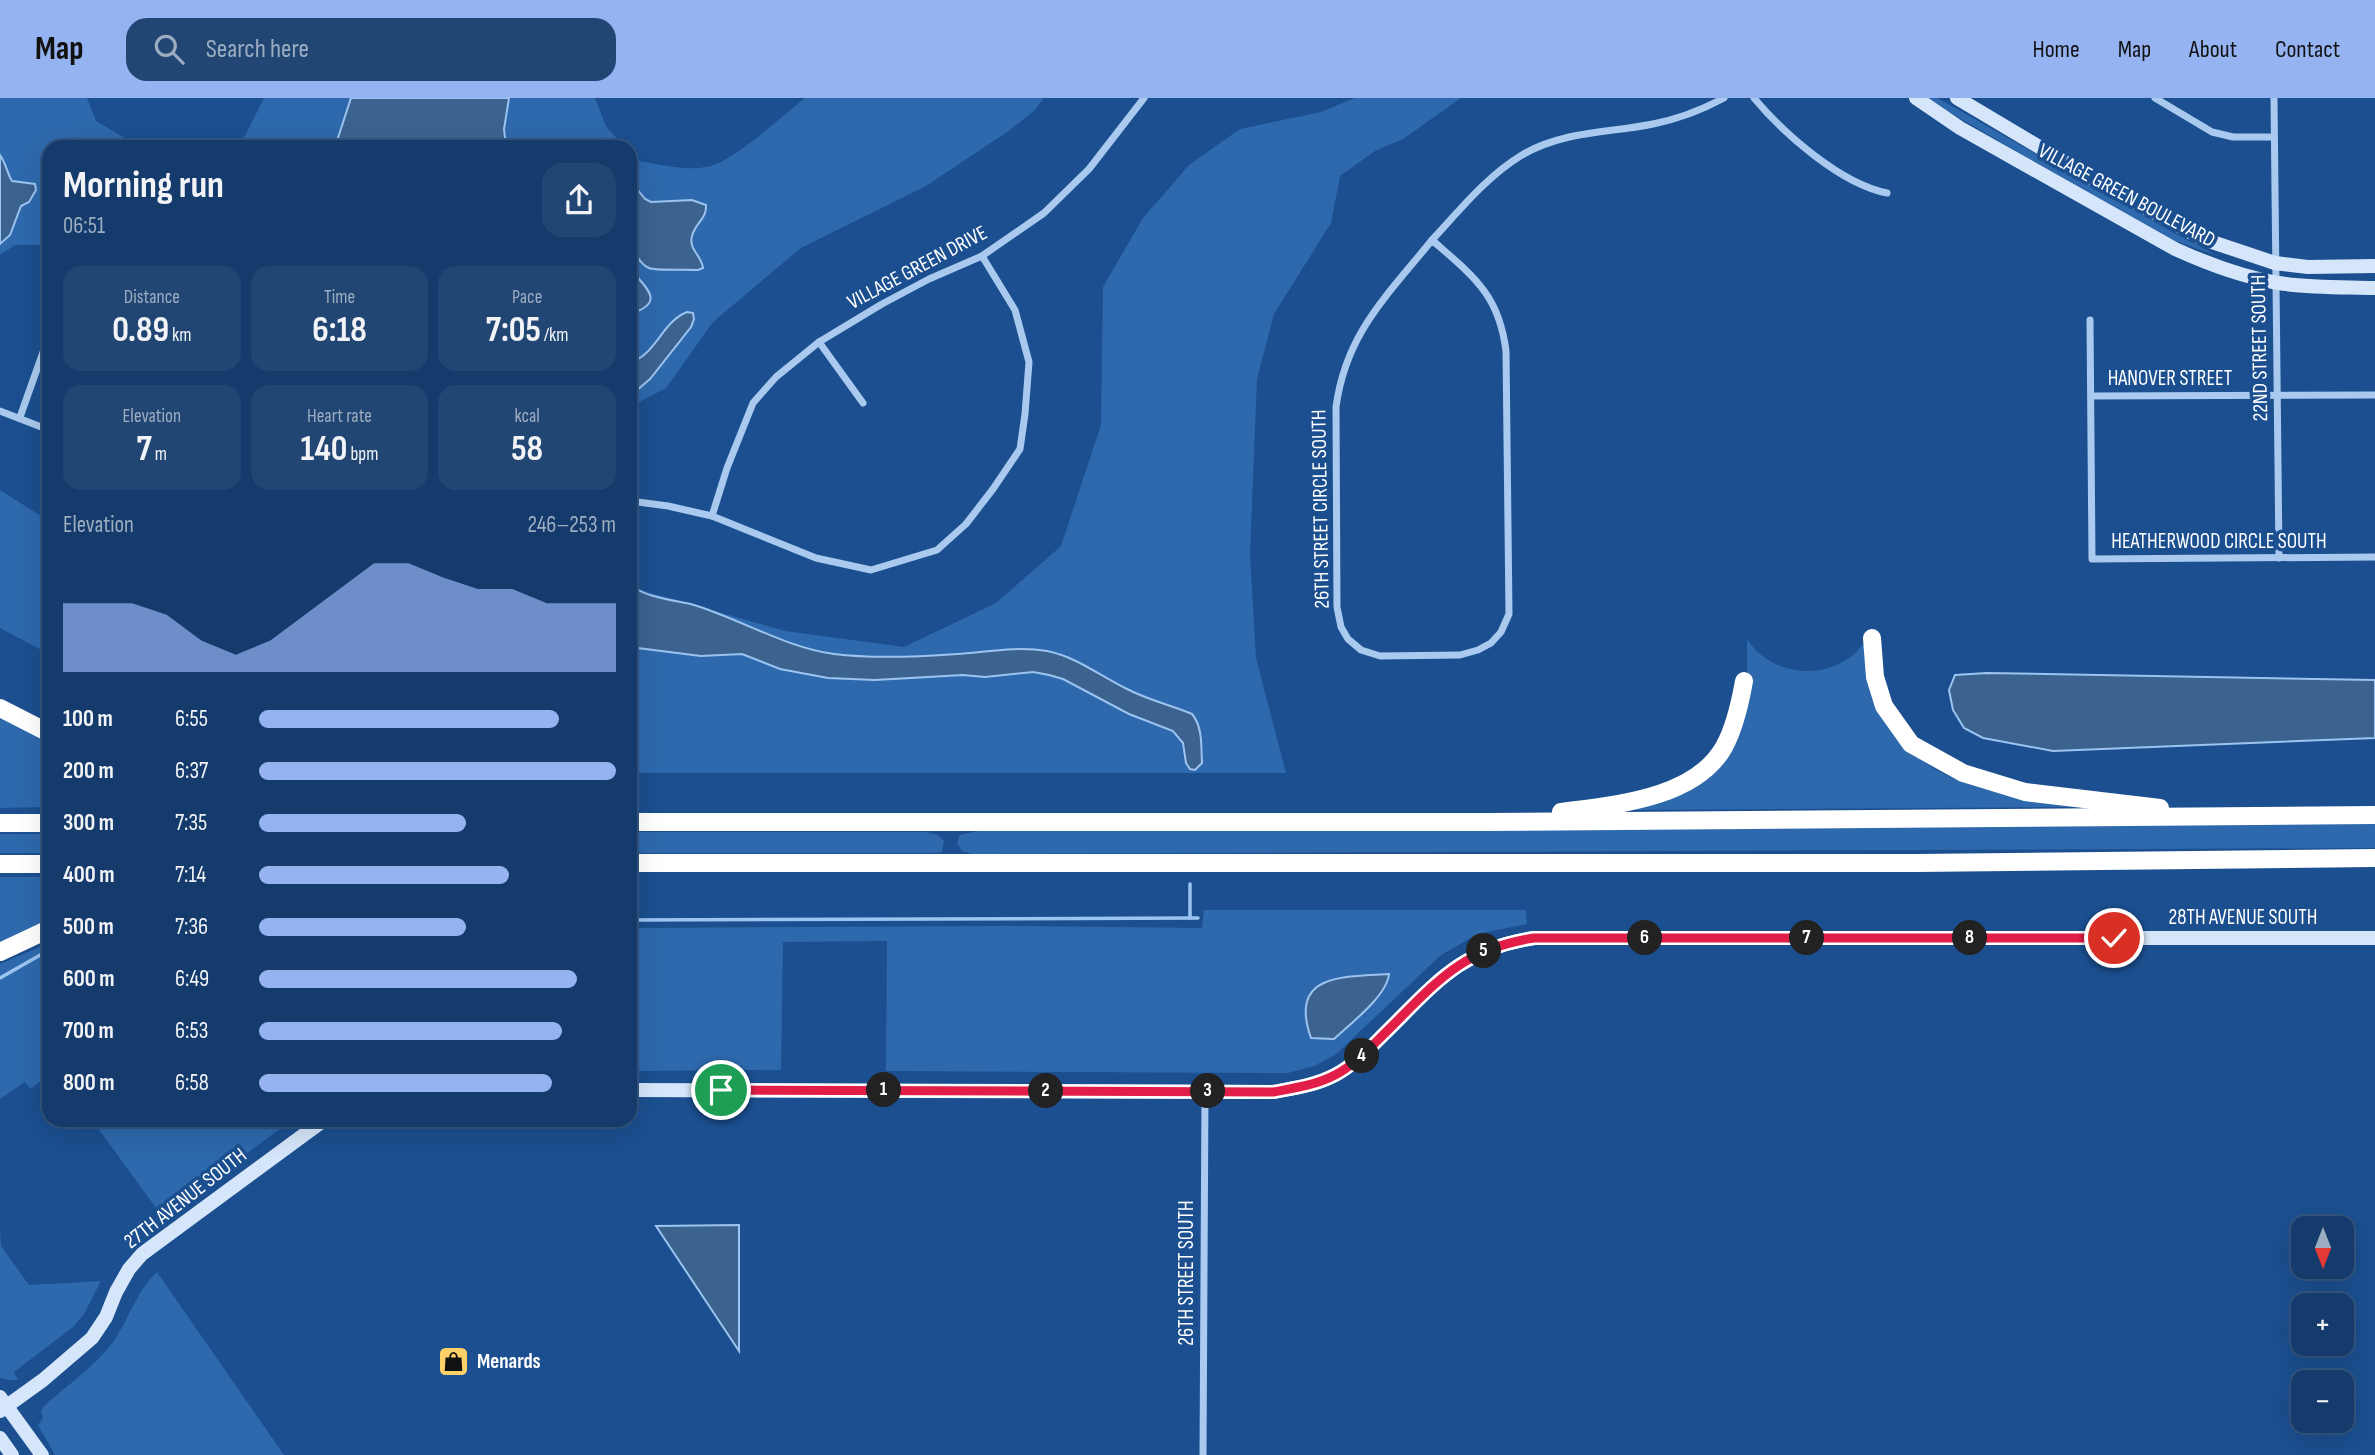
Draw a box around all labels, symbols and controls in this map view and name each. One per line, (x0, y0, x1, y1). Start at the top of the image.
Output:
search box (126, 18, 616, 81)
text: Map (35, 29, 84, 69)
icon: search (150, 30, 188, 68)
text: Search here (206, 34, 309, 65)
text: Home (2032, 35, 2080, 64)
text: Map (2118, 35, 2151, 64)
text: About (2189, 35, 2237, 64)
text: Contact (2275, 35, 2340, 64)
street label: VILLAGE GREEN BOULEVARD (2034, 138, 2219, 253)
text: Morning run (63, 163, 224, 208)
button: share (542, 163, 616, 237)
text: 06:51 (63, 212, 105, 240)
street label: VILLAGE GREEN DRIVE (843, 220, 991, 315)
street label: 22ND STREET SOUTH (2246, 274, 2273, 422)
text: Distance (124, 286, 180, 309)
text: Time (324, 286, 355, 309)
text: Pace (512, 286, 542, 309)
text: 0.89 (112, 309, 169, 352)
text: 6:18 (312, 309, 367, 352)
text: 7:05 (486, 309, 541, 352)
text: km (169, 324, 192, 347)
text: /km (541, 324, 569, 347)
street label: HANOVER STREET (2108, 366, 2233, 391)
text: Elevation (123, 405, 181, 428)
text: Heart rate (307, 405, 372, 428)
text: kcal (515, 405, 540, 428)
street label: 26TH STREET CIRCLE SOUTH (1306, 409, 1335, 609)
text: 7 (137, 428, 152, 471)
text: 140 (301, 428, 347, 471)
text: 58 (511, 428, 543, 471)
text: m (152, 443, 167, 466)
text: bpm (347, 443, 378, 466)
text: Elevation (63, 511, 134, 539)
text: 246–253 m (527, 511, 616, 539)
street label: HEATHERWOOD CIRCLE SOUTH (2111, 529, 2327, 554)
text: 100 m (63, 705, 113, 733)
text: 6:55 (175, 705, 208, 733)
text: 200 m (63, 757, 114, 785)
text: 6:37 (175, 757, 208, 785)
text: 300 m (63, 809, 114, 837)
text: 7:35 (175, 809, 207, 837)
text: 400 m (63, 861, 114, 889)
text: 7:14 (175, 861, 206, 889)
street label: 28TH AVENUE SOUTH (2169, 905, 2317, 930)
pin (2084, 908, 2144, 968)
text: 500 m (63, 913, 114, 941)
text: 7:36 (175, 913, 208, 941)
icon: check (2095, 919, 2133, 957)
pin: 6 (1628, 920, 1662, 956)
pin: 7 (1790, 920, 1825, 956)
pin: 8 (1952, 920, 1988, 956)
text: 6 (1640, 926, 1649, 949)
text: 7 (1802, 926, 1811, 949)
text: 8 (1965, 926, 1974, 949)
pin: 5 (1466, 934, 1502, 968)
text: 5 (1479, 939, 1488, 962)
text: 600 m (63, 965, 115, 993)
text: 6:49 (175, 965, 209, 993)
text: 700 m (63, 1017, 114, 1045)
text: 6:53 (175, 1017, 208, 1045)
pin: 4 (1344, 1038, 1380, 1074)
text: 4 (1357, 1044, 1366, 1067)
pin (691, 1060, 751, 1120)
text: 800 m (63, 1069, 115, 1097)
text: 6:58 (175, 1069, 209, 1097)
icon: arrive (702, 1071, 740, 1109)
pin: 1 (866, 1072, 902, 1108)
pin: 2 (1028, 1074, 1064, 1108)
pin: 3 (1190, 1074, 1226, 1108)
text: 1 (880, 1078, 887, 1101)
text: 2 (1041, 1079, 1050, 1102)
text: 3 (1203, 1079, 1212, 1102)
street label: 27TH AVENUE SOUTH (119, 1143, 252, 1254)
street label: 26TH STREET SOUTH (1174, 1200, 1199, 1346)
north arrow (2291, 1216, 2354, 1279)
map controls (2291, 1216, 2354, 1433)
button: + (2291, 1293, 2354, 1356)
shop icon: Menards (437, 1344, 471, 1378)
place label: Menards (477, 1349, 541, 1374)
button: − (2291, 1370, 2354, 1433)

